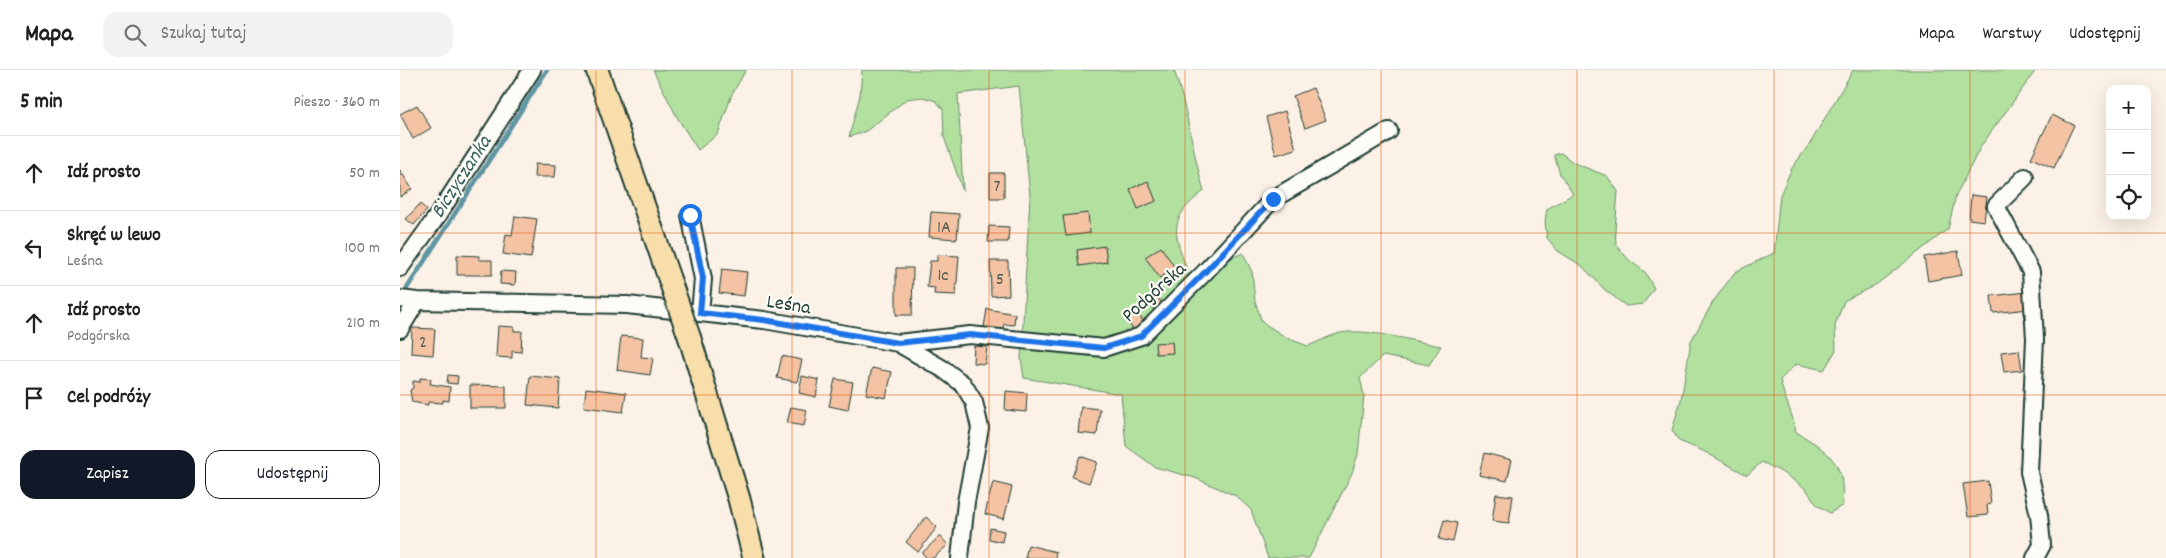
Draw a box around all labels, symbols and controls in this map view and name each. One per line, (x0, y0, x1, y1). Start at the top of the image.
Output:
search box (103, 12, 453, 57)
text: Mapa (25, 18, 73, 52)
icon: search (121, 21, 149, 49)
text: Szukaj tutaj (161, 21, 247, 48)
text: Mapa (1919, 22, 1955, 47)
text: Warstwy (1983, 22, 2041, 47)
text: Udostępnij (2069, 22, 2141, 47)
map controls (2106, 85, 2151, 220)
button: + (2106, 85, 2151, 130)
text: 5 min (20, 88, 63, 118)
text: Pieszo · 360 m (294, 91, 380, 114)
water label: Biczyczanka (425, 129, 501, 225)
button: − (2106, 130, 2151, 175)
icon: ahead (20, 159, 48, 187)
text: Idź prosto (67, 160, 140, 187)
text: 50 m (349, 162, 380, 185)
house number: 7 (994, 175, 1001, 200)
button: locate (2106, 175, 2151, 220)
route end (1262, 188, 1285, 211)
route start (679, 204, 702, 227)
house number: 1A (937, 216, 951, 241)
text: Skręć w lewo (67, 223, 161, 250)
icon: left (20, 234, 48, 262)
text: 100 m (344, 237, 380, 260)
text: Leśna (67, 250, 102, 273)
street label: Podgórska (1116, 256, 1194, 330)
house number: 1c (937, 264, 949, 289)
house number: 5 (996, 268, 1004, 293)
street label: Leśna (764, 289, 813, 323)
text: Idź prosto (67, 298, 140, 325)
icon: ahead (20, 309, 48, 337)
text: 210 m (346, 312, 380, 335)
text: Podgórska (67, 325, 130, 348)
house number: 2 (419, 331, 427, 356)
icon: arrive (20, 384, 48, 412)
text: Cel podróży (67, 385, 150, 412)
button: Zapisz (20, 450, 195, 499)
button: Udostępnij (205, 450, 380, 499)

